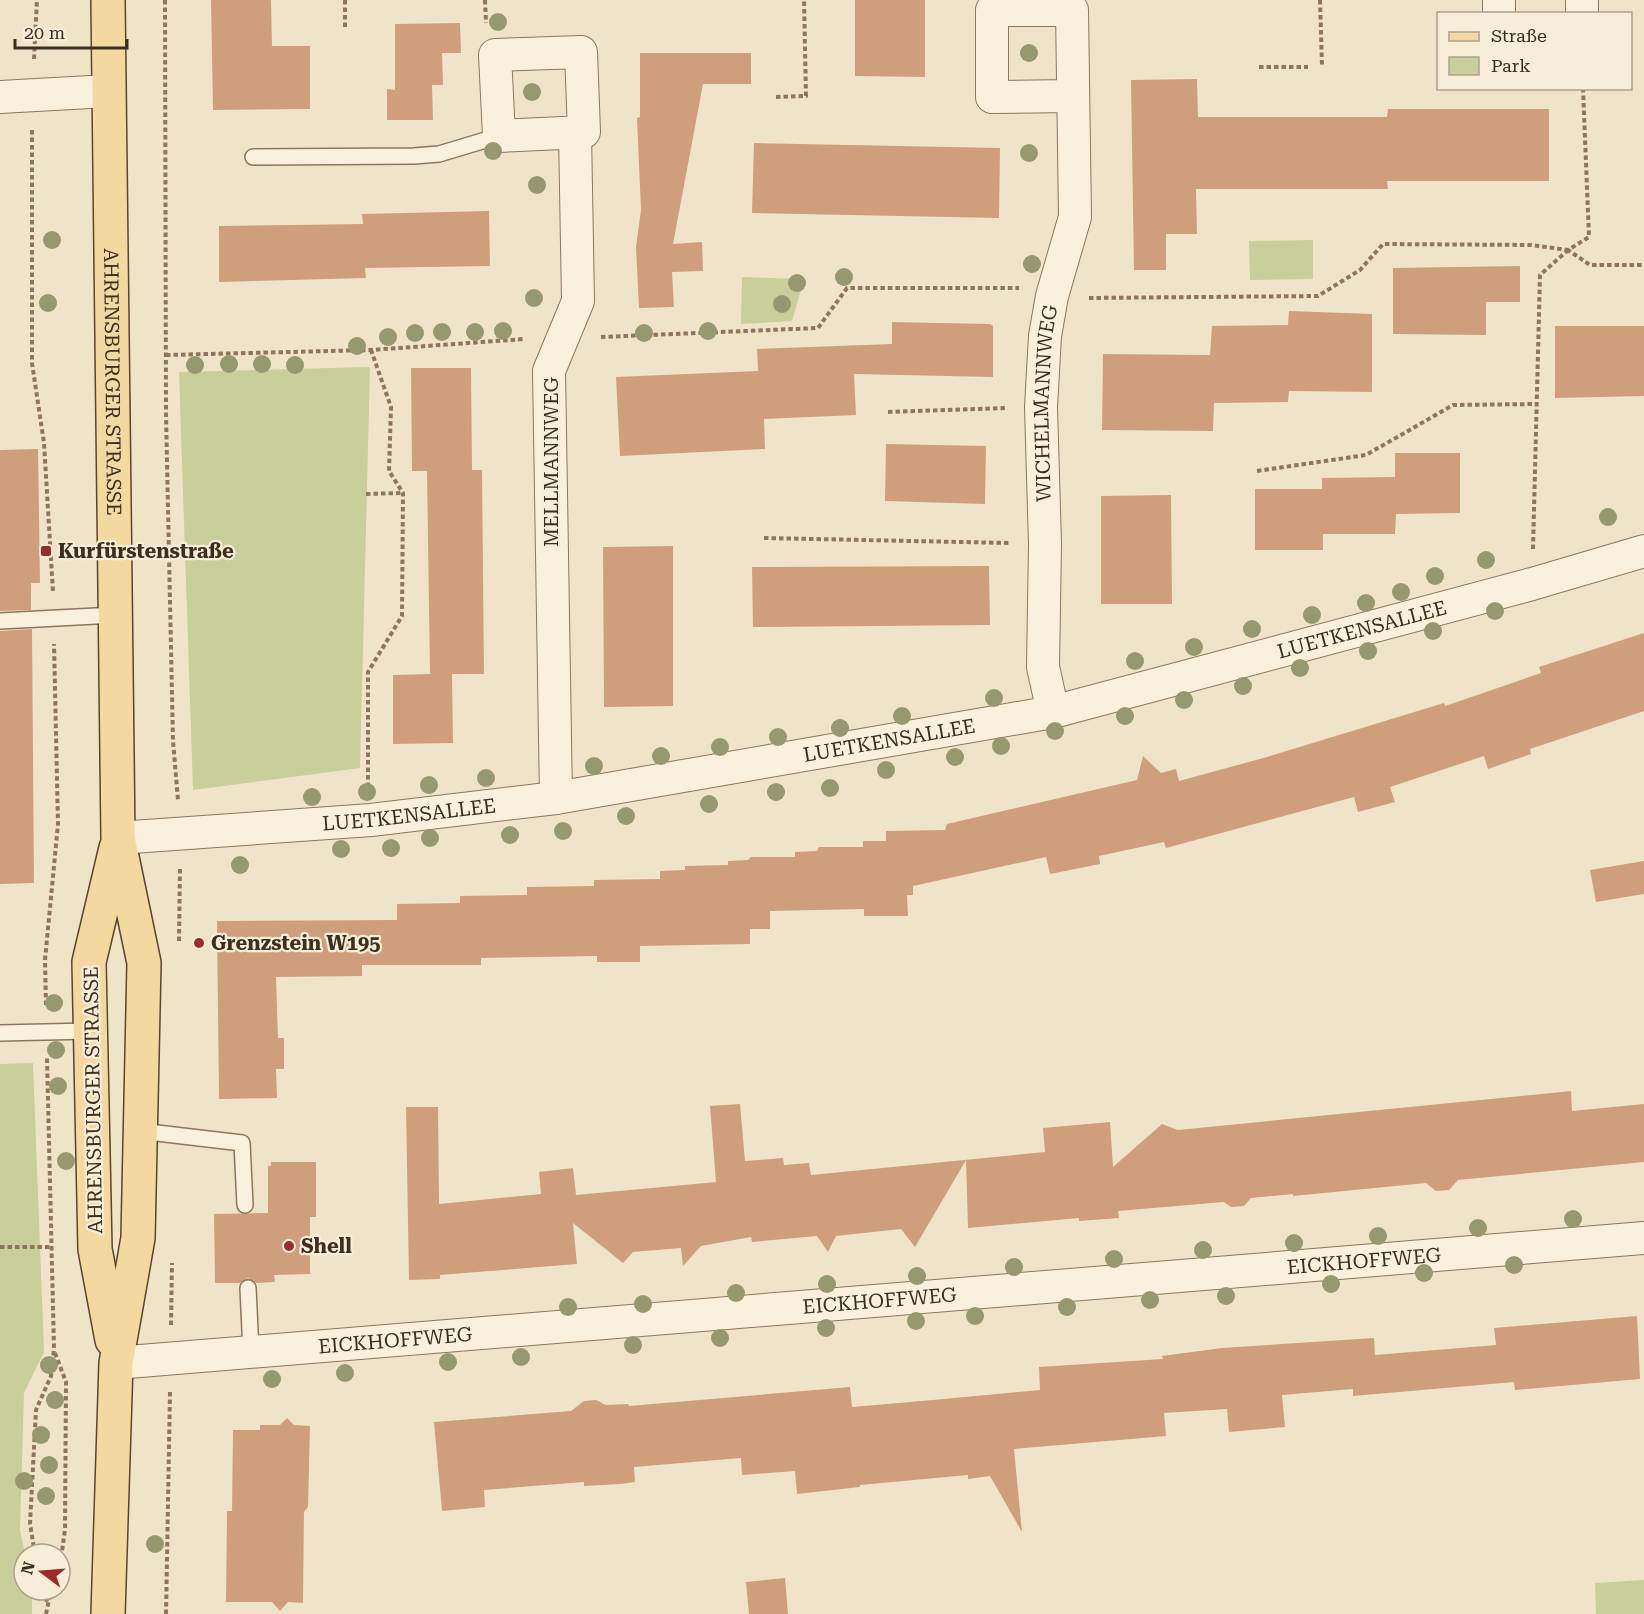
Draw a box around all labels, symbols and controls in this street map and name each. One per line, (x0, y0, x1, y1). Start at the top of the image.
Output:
scale bar (15, 12, 128, 50)
legend (1437, 12, 1632, 90)
text: 20 m (24, 22, 65, 43)
text: Straße (1491, 25, 1547, 46)
text: Park (1491, 55, 1531, 76)
street label: AHRENSBURGER STRASSE (99, 248, 126, 516)
street label: WICHELMANNWEG (1029, 302, 1062, 502)
street label: MELLMANNWEG (539, 376, 563, 547)
place label: Kurfürstenstraße (58, 539, 234, 563)
marker: Kurfürstenstraße (39, 544, 53, 558)
street label: LUETKENSALLEE (1275, 595, 1449, 664)
street label: LUETKENSALLEE (801, 714, 977, 767)
street label: LUETKENSALLEE (321, 793, 497, 835)
place label: Grenzstein W195 (211, 931, 380, 955)
marker: Grenzstein W195 (192, 936, 206, 950)
street label: AHRENSBURGER STRASSE (79, 966, 107, 1234)
place label: Shell (301, 1234, 352, 1258)
marker: Shell (282, 1239, 296, 1253)
street label: EICKHOFFWEG (1286, 1243, 1442, 1279)
street label: EICKHOFFWEG (802, 1282, 958, 1319)
street label: EICKHOFFWEG (317, 1322, 473, 1358)
north arrow (12, 1542, 72, 1602)
text: N (17, 1559, 39, 1577)

